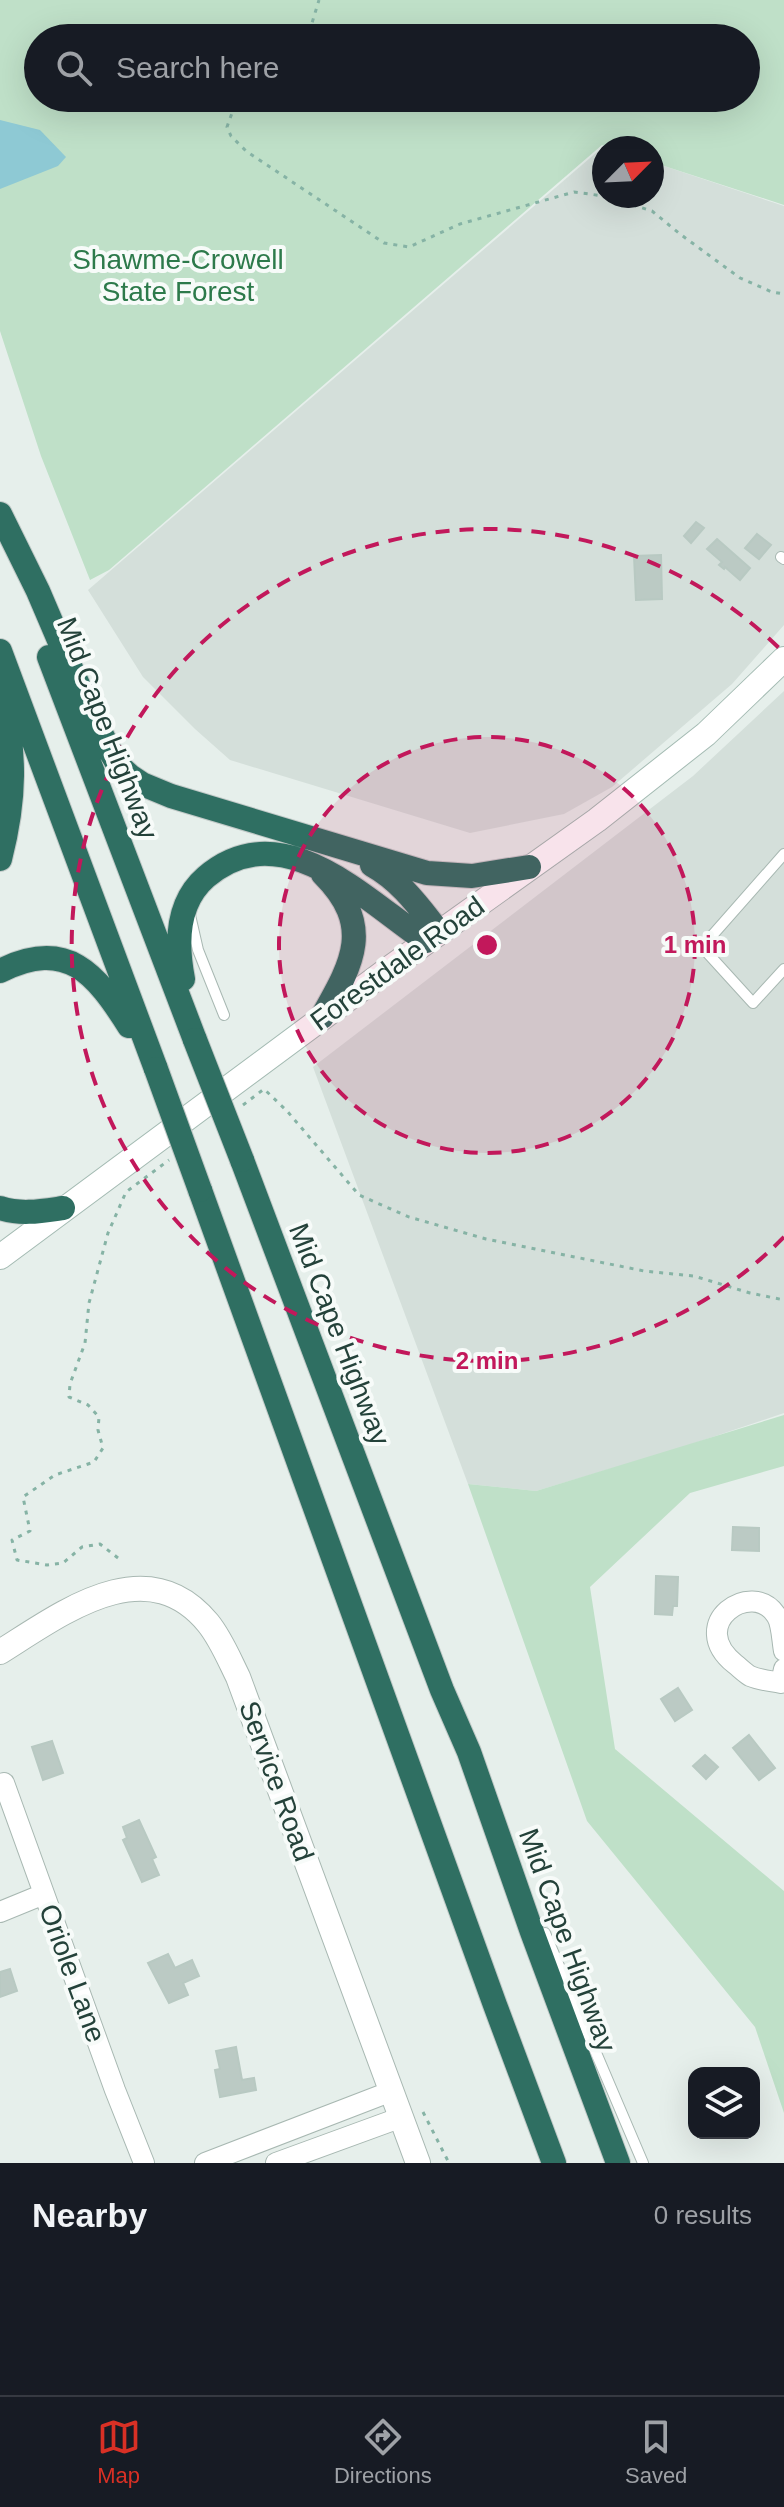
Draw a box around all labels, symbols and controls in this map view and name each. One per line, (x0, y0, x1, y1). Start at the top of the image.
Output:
search box (24, 24, 760, 112)
icon: search (52, 46, 96, 90)
text: Search here (116, 51, 279, 84)
north arrow (592, 136, 664, 208)
park label: Shawme-Crowell State Forest (72, 244, 284, 307)
street label: Mid Cape Highway (51, 613, 164, 843)
street label: Forestdale Road (304, 890, 490, 1037)
centre of rings (473, 931, 501, 959)
text: 1 min (664, 931, 726, 958)
street label: Mid Cape Highway (283, 1219, 396, 1449)
text: 2 min (456, 1347, 518, 1374)
street label: Service Road (233, 1697, 320, 1865)
street label: Mid Cape Highway (513, 1824, 622, 2056)
street label: Oriole Lane (33, 1900, 112, 2046)
map controls (688, 2067, 760, 2139)
button: layers (688, 2067, 760, 2139)
text: Nearby (32, 2196, 147, 2234)
text: 0 results (654, 2200, 752, 2230)
tab: Map (97, 2415, 141, 2489)
tab: Directions (334, 2415, 432, 2489)
tab: Saved (625, 2415, 687, 2489)

